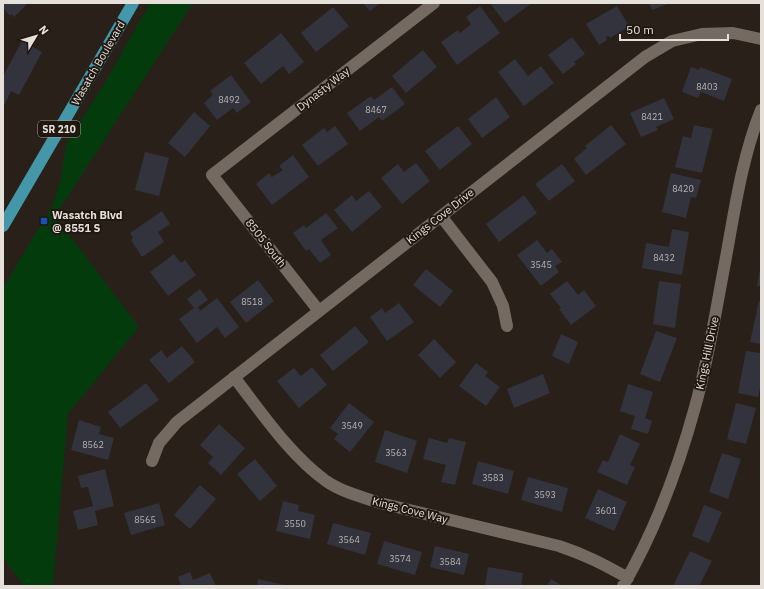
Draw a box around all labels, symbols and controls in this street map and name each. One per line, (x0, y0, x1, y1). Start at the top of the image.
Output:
north arrow (16, 16, 56, 56)
scale bar (620, 16, 728, 42)
street label: Wasatch Boulevard (68, 18, 128, 108)
text: N (36, 22, 52, 37)
text: 50 m (626, 22, 654, 37)
street label: Dynasty Way (294, 64, 353, 114)
house number: 8403 (696, 81, 718, 92)
house number: 8492 (218, 94, 240, 105)
house number: 8467 (365, 104, 387, 115)
house number: 8421 (641, 111, 663, 122)
road number: SR 210 (38, 121, 80, 137)
house number: 8420 (672, 183, 694, 194)
street label: Kings Cove Drive (403, 185, 477, 247)
place label: Wasatch Blvd @ 8551 S (52, 208, 123, 235)
marker: Wasatch Blvd @ 8551 S (39, 216, 49, 226)
street label: 8505 South (243, 216, 289, 270)
house number: 8432 (653, 252, 675, 263)
house number: 3545 (530, 259, 552, 270)
house number: 8518 (241, 296, 263, 307)
street label: Kings Hill Drive (692, 315, 722, 391)
house number: 3549 (341, 420, 363, 431)
house number: 8562 (82, 439, 104, 450)
house number: 3563 (385, 447, 407, 458)
house number: 3583 (482, 472, 504, 483)
house number: 3593 (534, 489, 556, 500)
street label: Kings Cove Way (371, 494, 450, 526)
house number: 3601 (595, 505, 617, 516)
house number: 8565 (134, 514, 156, 525)
house number: 3550 (284, 518, 306, 529)
house number: 3564 (338, 534, 360, 545)
house number: 3574 (389, 553, 411, 564)
house number: 3584 (439, 556, 461, 567)

